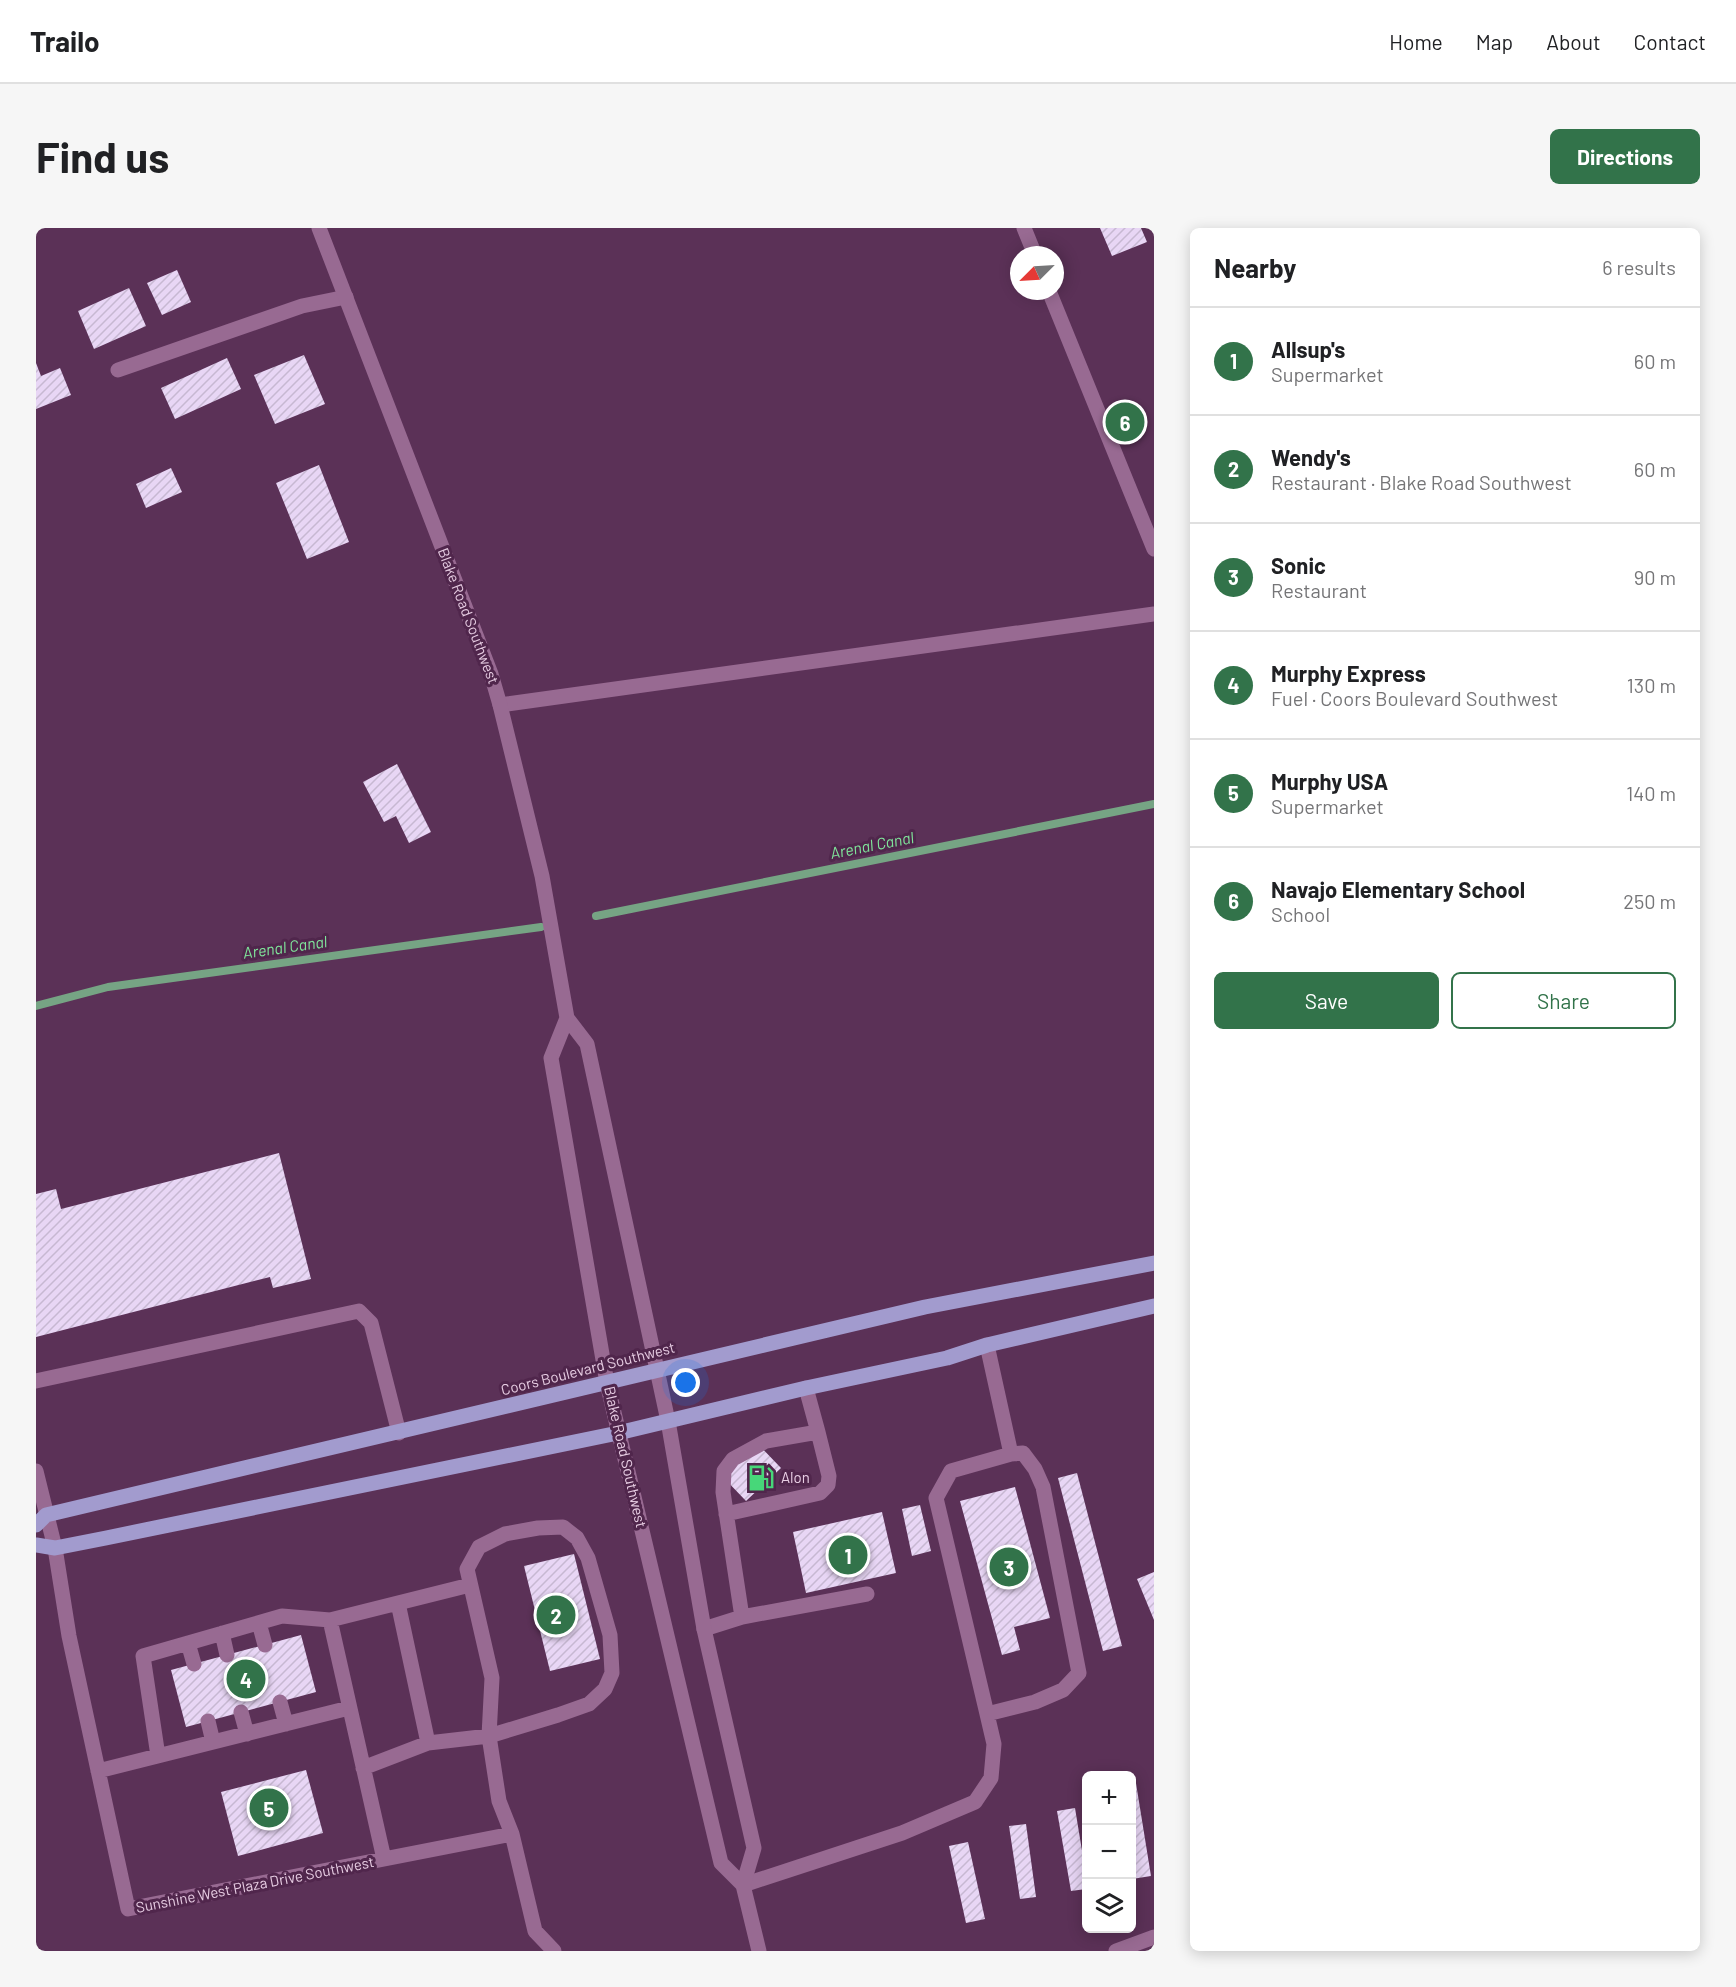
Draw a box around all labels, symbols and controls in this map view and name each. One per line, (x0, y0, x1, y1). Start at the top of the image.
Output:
text: Trailo (30, 24, 100, 58)
text: Home (1389, 29, 1443, 54)
text: Map (1476, 29, 1513, 54)
text: About (1546, 29, 1601, 54)
text: Contact (1634, 29, 1706, 54)
button: Directions (1550, 129, 1700, 184)
text: Find us (36, 131, 169, 181)
north arrow (1010, 246, 1064, 300)
text: Nearby (1214, 252, 1296, 283)
text: 6 results (1602, 255, 1676, 279)
text: Allsup's (1271, 336, 1345, 362)
text: 1 (1230, 349, 1237, 373)
text: 60 m (1634, 349, 1676, 373)
text: Supermarket (1271, 362, 1384, 386)
pin: 6 (1106, 400, 1144, 444)
text: Wendy's (1271, 444, 1351, 470)
text: 2 (1228, 457, 1239, 481)
text: 60 m (1634, 457, 1676, 481)
text: Restaurant · Blake Road Southwest (1271, 470, 1572, 494)
street label: Blake Road Southwest (435, 545, 503, 686)
text: Sonic (1271, 552, 1326, 578)
text: 3 (1228, 565, 1239, 589)
text: 90 m (1634, 565, 1676, 589)
text: Restaurant (1271, 578, 1367, 602)
text: Murphy Express (1271, 660, 1426, 686)
text: 4 (1227, 673, 1240, 697)
text: 130 m (1627, 673, 1676, 697)
text: Fuel · Coors Boulevard Southwest (1271, 686, 1558, 710)
text: Murphy USA (1271, 768, 1388, 794)
text: 5 (1228, 781, 1239, 805)
text: 140 m (1626, 781, 1676, 805)
text: Supermarket (1271, 794, 1384, 818)
water label: Arenal Canal (828, 827, 916, 862)
text: Navajo Elementary School (1271, 876, 1525, 902)
text: 6 (1228, 889, 1239, 913)
text: 250 m (1623, 889, 1676, 913)
text: School (1271, 902, 1330, 926)
water label: Arenal Canal (242, 931, 329, 962)
button: Save (1214, 972, 1439, 1029)
button: Share (1451, 972, 1676, 1029)
street label: Coors Boulevard Southwest (499, 1338, 677, 1398)
your location (671, 1368, 700, 1397)
street label: Blake Road Southwest (601, 1384, 651, 1529)
fuel station icon: Alon (746, 1463, 776, 1493)
place label: Alon (781, 1468, 810, 1486)
pin: 1 (828, 1532, 868, 1578)
pin: 3 (990, 1544, 1028, 1590)
pin: 2 (536, 1592, 576, 1638)
pin: 4 (226, 1656, 266, 1702)
map controls (1082, 1771, 1136, 1933)
button: + (1082, 1771, 1136, 1825)
pin: 5 (250, 1786, 288, 1830)
button: − (1082, 1825, 1136, 1879)
street label: Sunshine West Plaza Drive Southwest (134, 1852, 375, 1916)
button: layers (1082, 1879, 1136, 1933)

